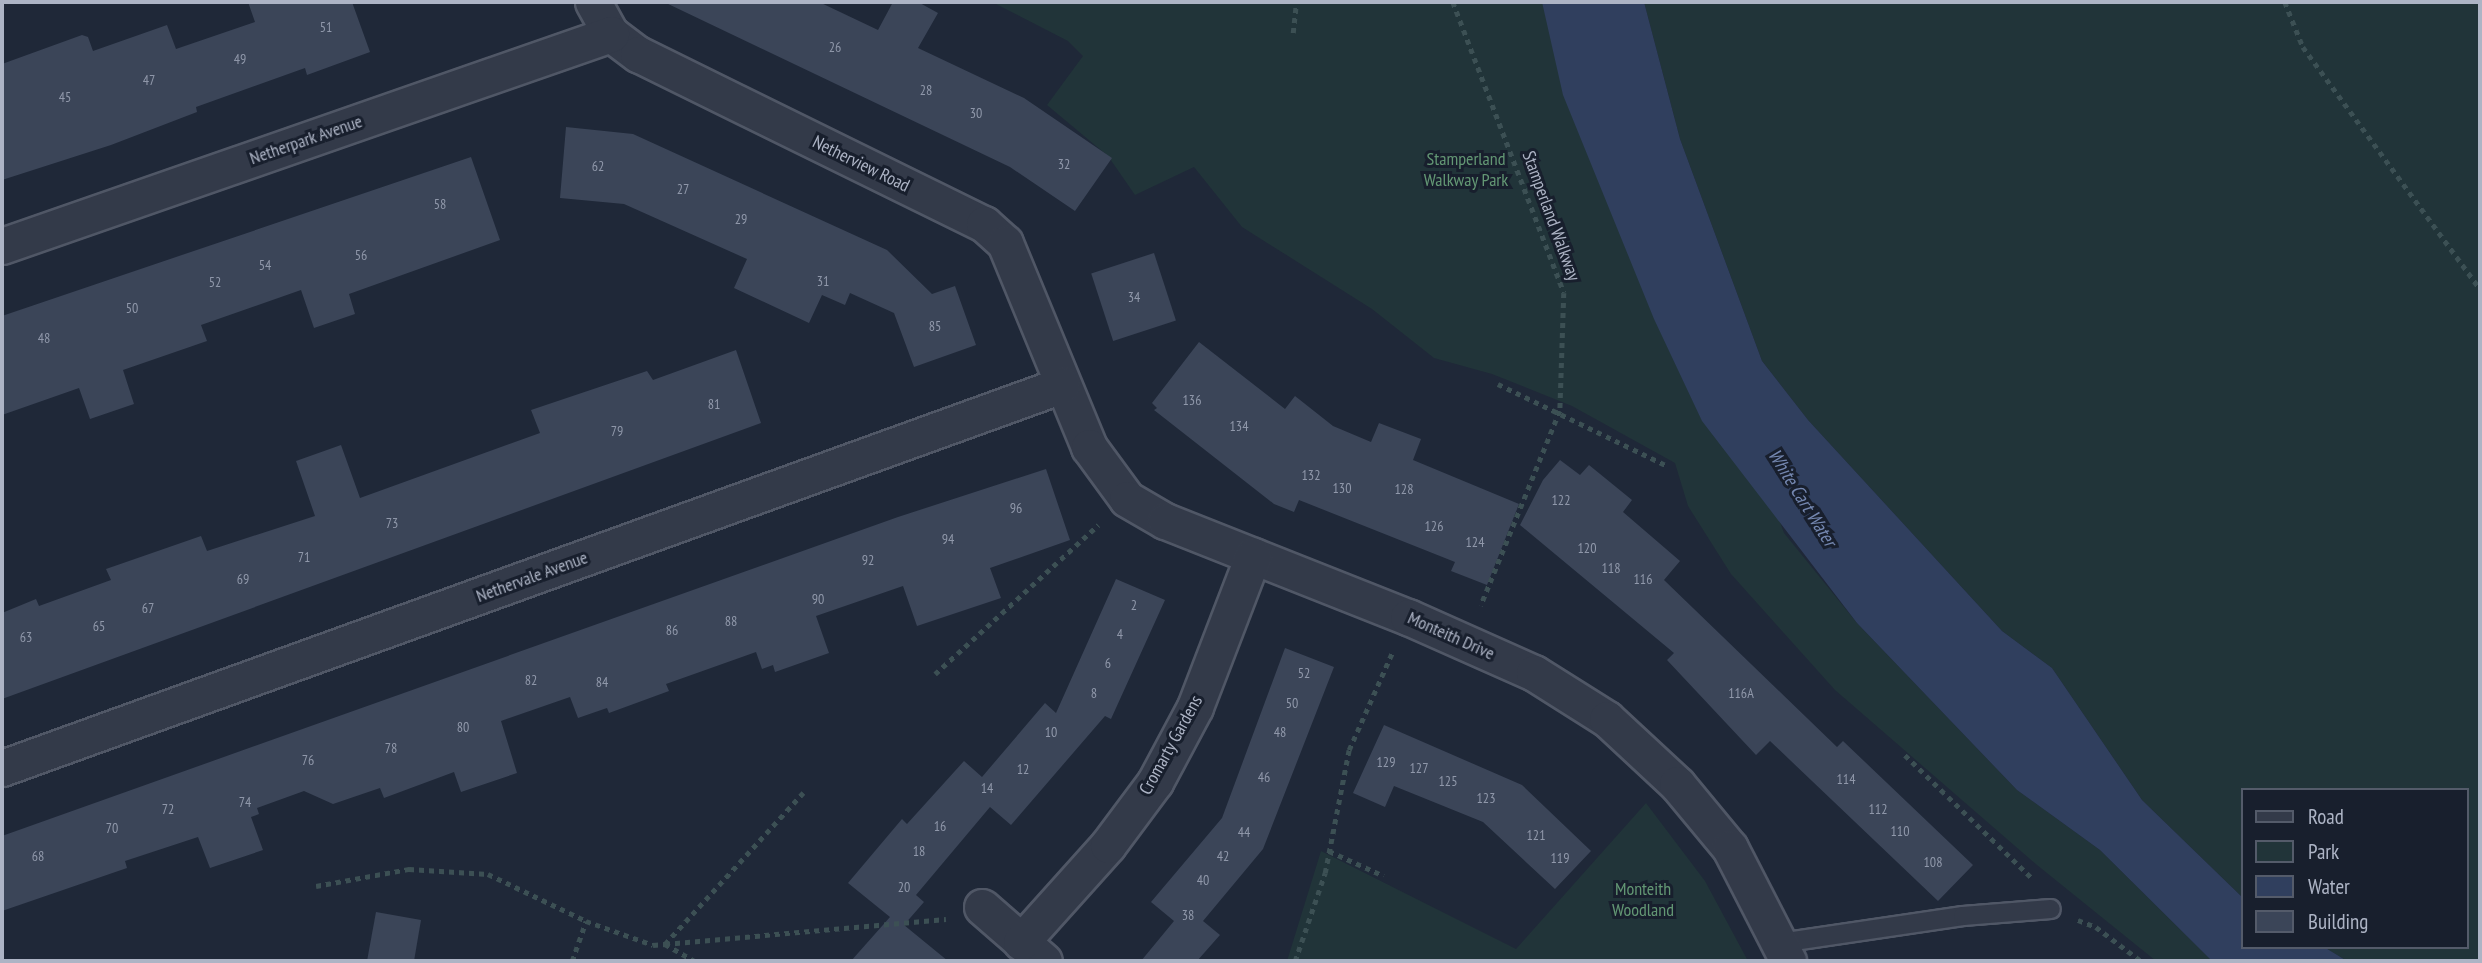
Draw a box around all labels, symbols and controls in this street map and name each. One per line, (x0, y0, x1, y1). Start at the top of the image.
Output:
house number: 51 (320, 19, 332, 35)
house number: 26 (829, 39, 841, 55)
house number: 49 (234, 51, 246, 67)
house number: 47 (143, 72, 155, 88)
house number: 28 (920, 82, 932, 98)
house number: 45 (59, 89, 71, 105)
house number: 30 (970, 105, 982, 121)
street label: Netherpark Avenue (246, 110, 366, 170)
street label: Netherview Road (809, 131, 913, 197)
street label: Stamperland Walkway (1517, 148, 1585, 284)
park label: Stamperland Walkway Park (1423, 149, 1509, 192)
house number: 32 (1058, 156, 1070, 172)
house number: 62 (592, 158, 604, 174)
house number: 27 (677, 181, 689, 197)
house number: 58 (434, 196, 446, 212)
house number: 29 (735, 211, 747, 227)
house number: 56 (355, 247, 367, 263)
house number: 54 (259, 257, 271, 273)
house number: 31 (817, 273, 829, 289)
house number: 52 (209, 274, 221, 290)
house number: 34 (1128, 289, 1140, 305)
house number: 50 (126, 300, 138, 316)
house number: 85 (929, 318, 941, 334)
house number: 48 (38, 330, 50, 346)
house number: 136 (1183, 392, 1201, 408)
house number: 81 (708, 396, 720, 412)
house number: 134 (1230, 418, 1248, 434)
house number: 79 (611, 423, 623, 439)
water label: White Cart Water (1763, 445, 1841, 551)
house number: 132 (1302, 467, 1320, 483)
house number: 130 (1333, 480, 1351, 496)
house number: 128 (1395, 481, 1413, 497)
house number: 122 (1552, 492, 1570, 508)
house number: 96 (1010, 500, 1022, 516)
house number: 73 (386, 515, 398, 531)
house number: 126 (1425, 518, 1443, 534)
house number: 94 (942, 531, 954, 547)
house number: 124 (1466, 534, 1484, 550)
house number: 120 (1578, 540, 1596, 556)
street label: Nethervale Avenue (473, 547, 591, 607)
house number: 71 (298, 549, 310, 565)
house number: 92 (862, 552, 874, 568)
house number: 118 (1602, 560, 1620, 576)
house number: 69 (237, 571, 249, 587)
house number: 116 (1634, 571, 1652, 587)
house number: 90 (812, 591, 824, 607)
house number: 2 (1131, 597, 1137, 613)
house number: 67 (142, 600, 154, 616)
street label: Monteith Drive (1404, 607, 1498, 665)
house number: 88 (725, 613, 737, 629)
house number: 65 (93, 618, 105, 634)
house number: 86 (666, 622, 678, 638)
house number: 4 (1117, 626, 1123, 642)
house number: 63 (20, 629, 32, 645)
house number: 6 (1105, 655, 1111, 671)
house number: 52 (1298, 665, 1310, 681)
house number: 82 (525, 672, 537, 688)
house number: 84 (596, 674, 608, 690)
house number: 8 (1091, 685, 1097, 701)
house number: 116A (1728, 685, 1754, 701)
street label: Cromarty Gardens (1135, 691, 1207, 799)
house number: 50 (1286, 695, 1298, 711)
house number: 80 (457, 719, 469, 735)
house number: 10 (1045, 724, 1057, 740)
house number: 48 (1274, 724, 1286, 740)
house number: 78 (385, 740, 397, 756)
house number: 76 (302, 752, 314, 768)
house number: 129 (1377, 754, 1395, 770)
house number: 127 (1410, 760, 1428, 776)
house number: 12 (1017, 761, 1029, 777)
house number: 46 (1258, 769, 1270, 785)
house number: 114 (1837, 771, 1855, 787)
house number: 125 (1439, 773, 1457, 789)
house number: 14 (981, 780, 993, 796)
legend (2240, 788, 2468, 949)
house number: 123 (1477, 790, 1495, 806)
house number: 74 (239, 794, 251, 810)
house number: 72 (162, 801, 174, 817)
house number: 112 (1869, 801, 1887, 817)
text: Road (2308, 803, 2344, 830)
house number: 16 (934, 818, 946, 834)
house number: 70 (106, 820, 118, 836)
house number: 110 (1891, 823, 1909, 839)
house number: 44 (1238, 824, 1250, 840)
house number: 121 (1527, 827, 1545, 843)
text: Park (2308, 838, 2339, 865)
house number: 18 (913, 843, 925, 859)
house number: 68 (32, 848, 44, 864)
house number: 42 (1217, 848, 1229, 864)
house number: 119 (1551, 850, 1569, 866)
house number: 108 (1924, 854, 1942, 870)
house number: 40 (1197, 872, 1209, 888)
text: Water (2308, 873, 2350, 900)
house number: 20 (898, 879, 910, 895)
park label: Monteith Woodland (1612, 879, 1674, 922)
house number: 38 (1182, 907, 1194, 923)
text: Building (2308, 908, 2368, 935)

